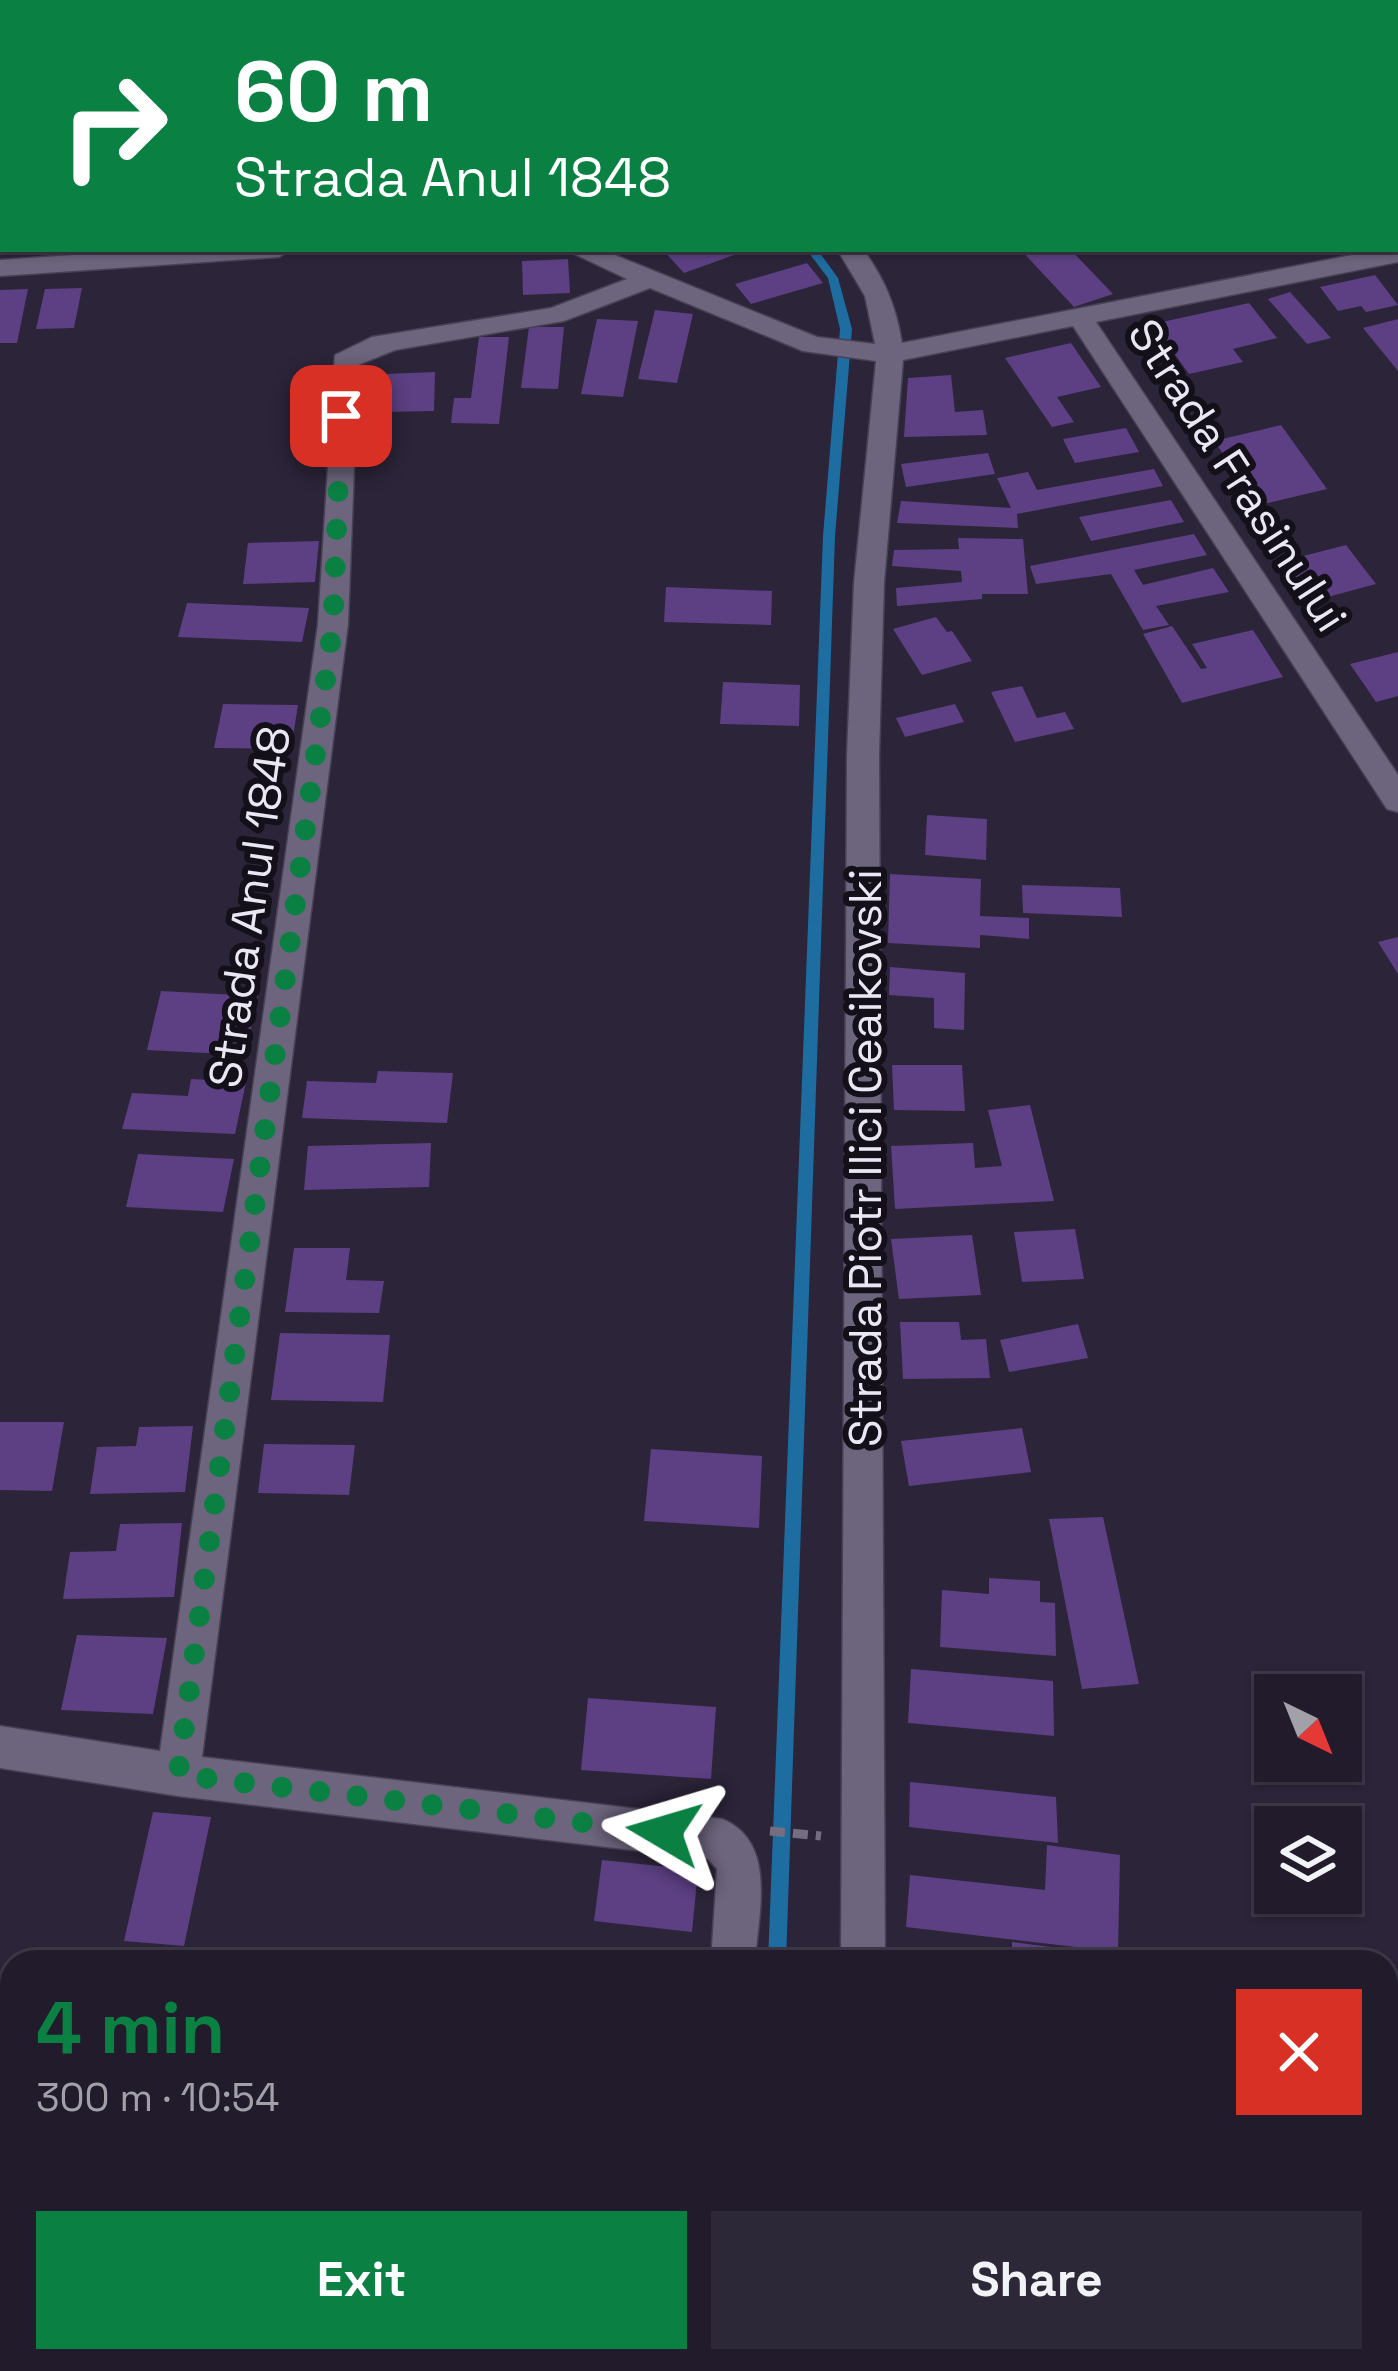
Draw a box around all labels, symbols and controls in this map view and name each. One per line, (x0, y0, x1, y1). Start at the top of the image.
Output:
text: 60 m (234, 38, 433, 146)
icon: right (36, 48, 192, 204)
text: Strada Anul 1848 (234, 143, 671, 212)
street label: Strada Frasinului (1115, 308, 1360, 642)
pin (290, 365, 392, 467)
icon: arrive (308, 383, 374, 449)
street label: Strada Anul 1848 (196, 723, 303, 1091)
street label: Strada Piotr Ilici Ceaikovski (837, 869, 894, 1447)
north arrow (1254, 1674, 1362, 1782)
map controls (1254, 1674, 1362, 1914)
position arrow (601, 1769, 727, 1895)
button: layers (1254, 1806, 1362, 1914)
text: 4 min (36, 1982, 225, 2074)
button: close (1236, 1989, 1362, 2115)
text: 300 m · 10:54 (36, 2073, 279, 2122)
button: Exit (36, 2211, 687, 2349)
button: Share (711, 2211, 1362, 2349)

